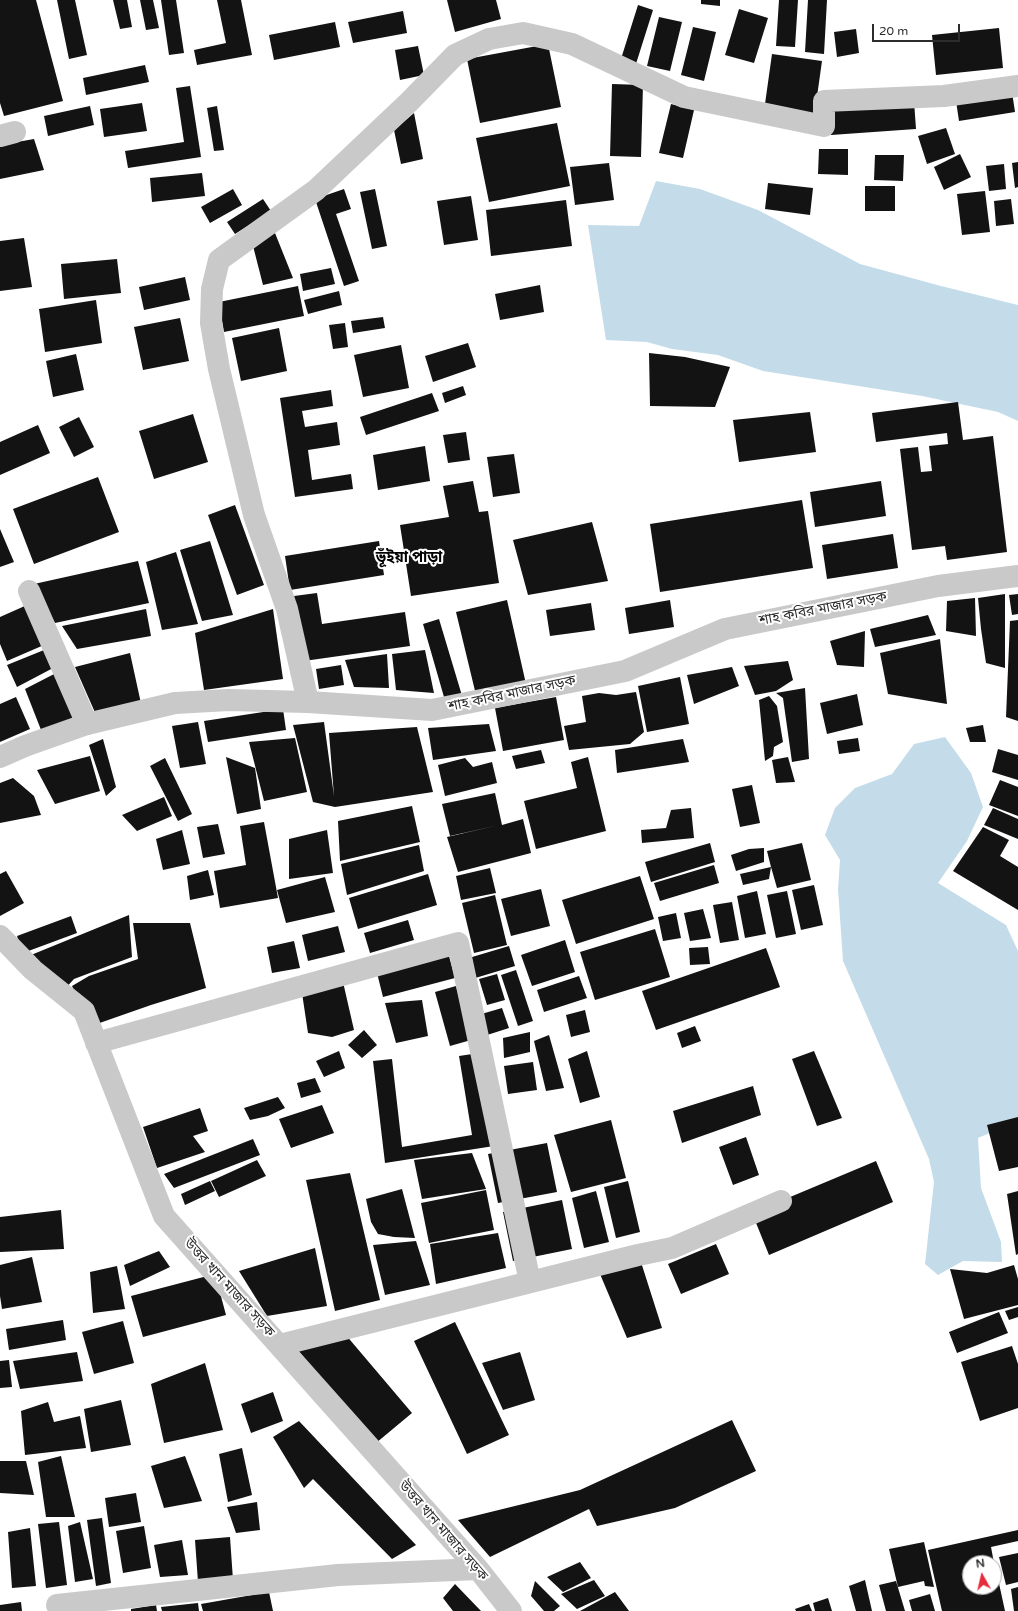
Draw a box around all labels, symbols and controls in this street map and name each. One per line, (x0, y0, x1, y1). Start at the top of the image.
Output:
scale bar (874, 16, 962, 42)
text: 20 m (879, 24, 908, 38)
district label: ভূঁইয়া পাড়া (376, 549, 442, 567)
street label: শাহ কবির মাজার সড়ক (758, 588, 888, 630)
street label: শাহ কবির মাজার সড়ক (447, 672, 577, 716)
street label: উত্তর খান মাজার সড়ক (180, 1235, 278, 1341)
street label: উত্তর খান মাজার সড়ক (395, 1478, 491, 1584)
north arrow (962, 1555, 1002, 1595)
text: N (975, 1557, 986, 1571)

